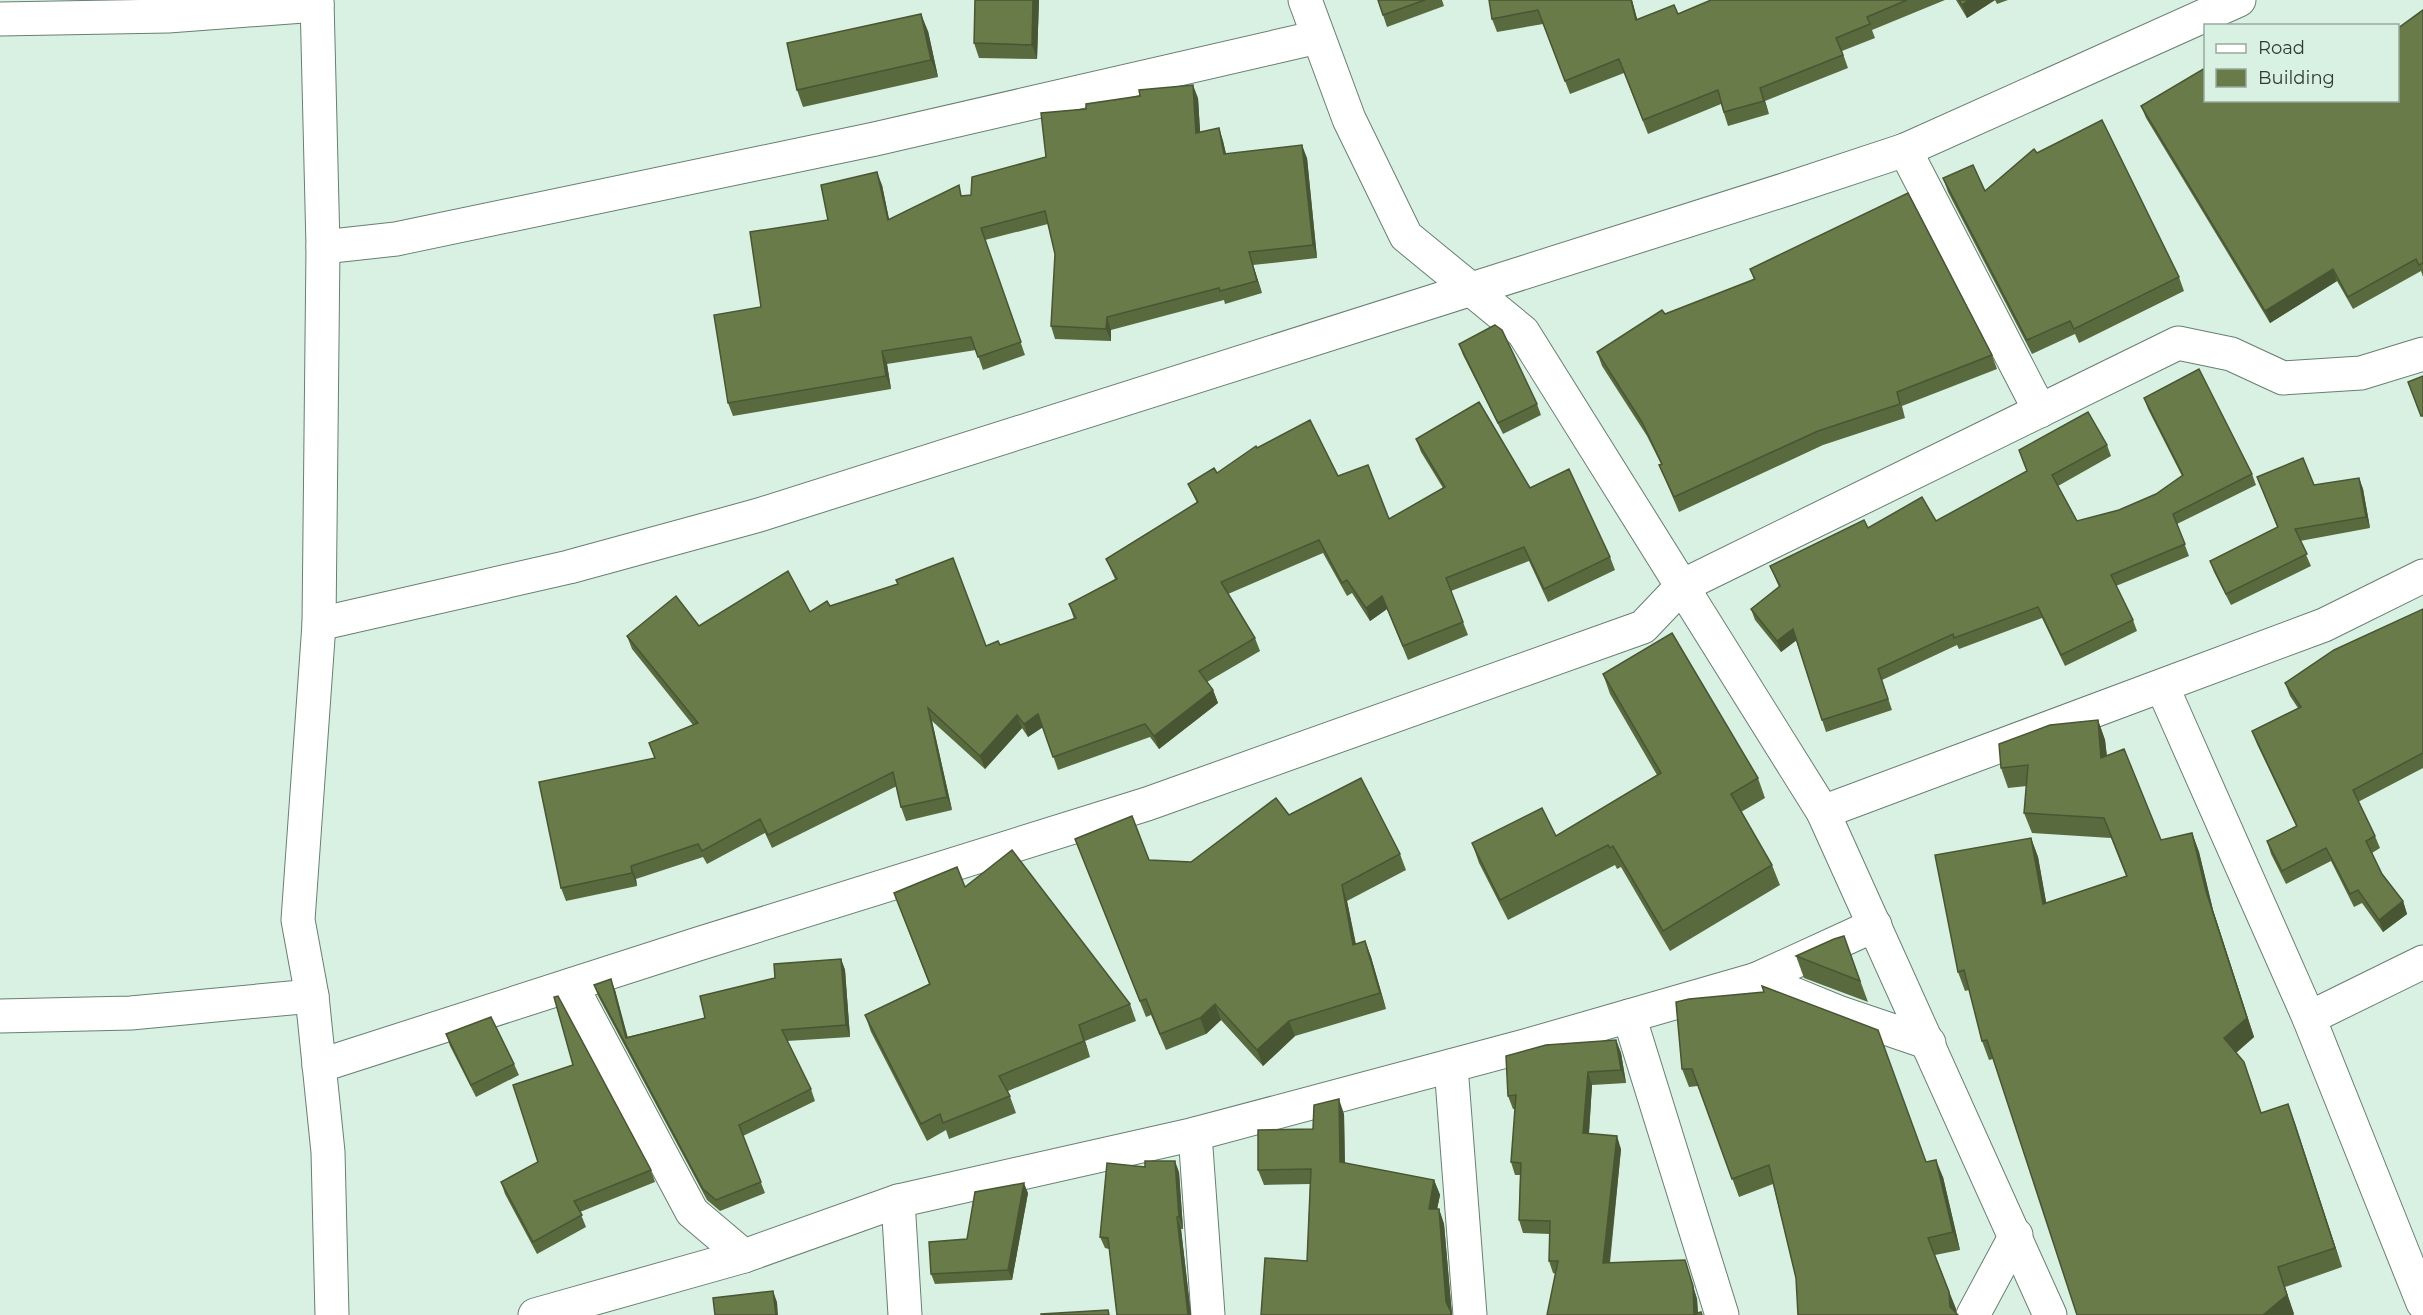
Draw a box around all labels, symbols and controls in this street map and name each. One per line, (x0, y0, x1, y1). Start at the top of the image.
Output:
legend (2204, 24, 2399, 102)
text: Road (2258, 37, 2305, 59)
text: Building (2258, 67, 2335, 89)

